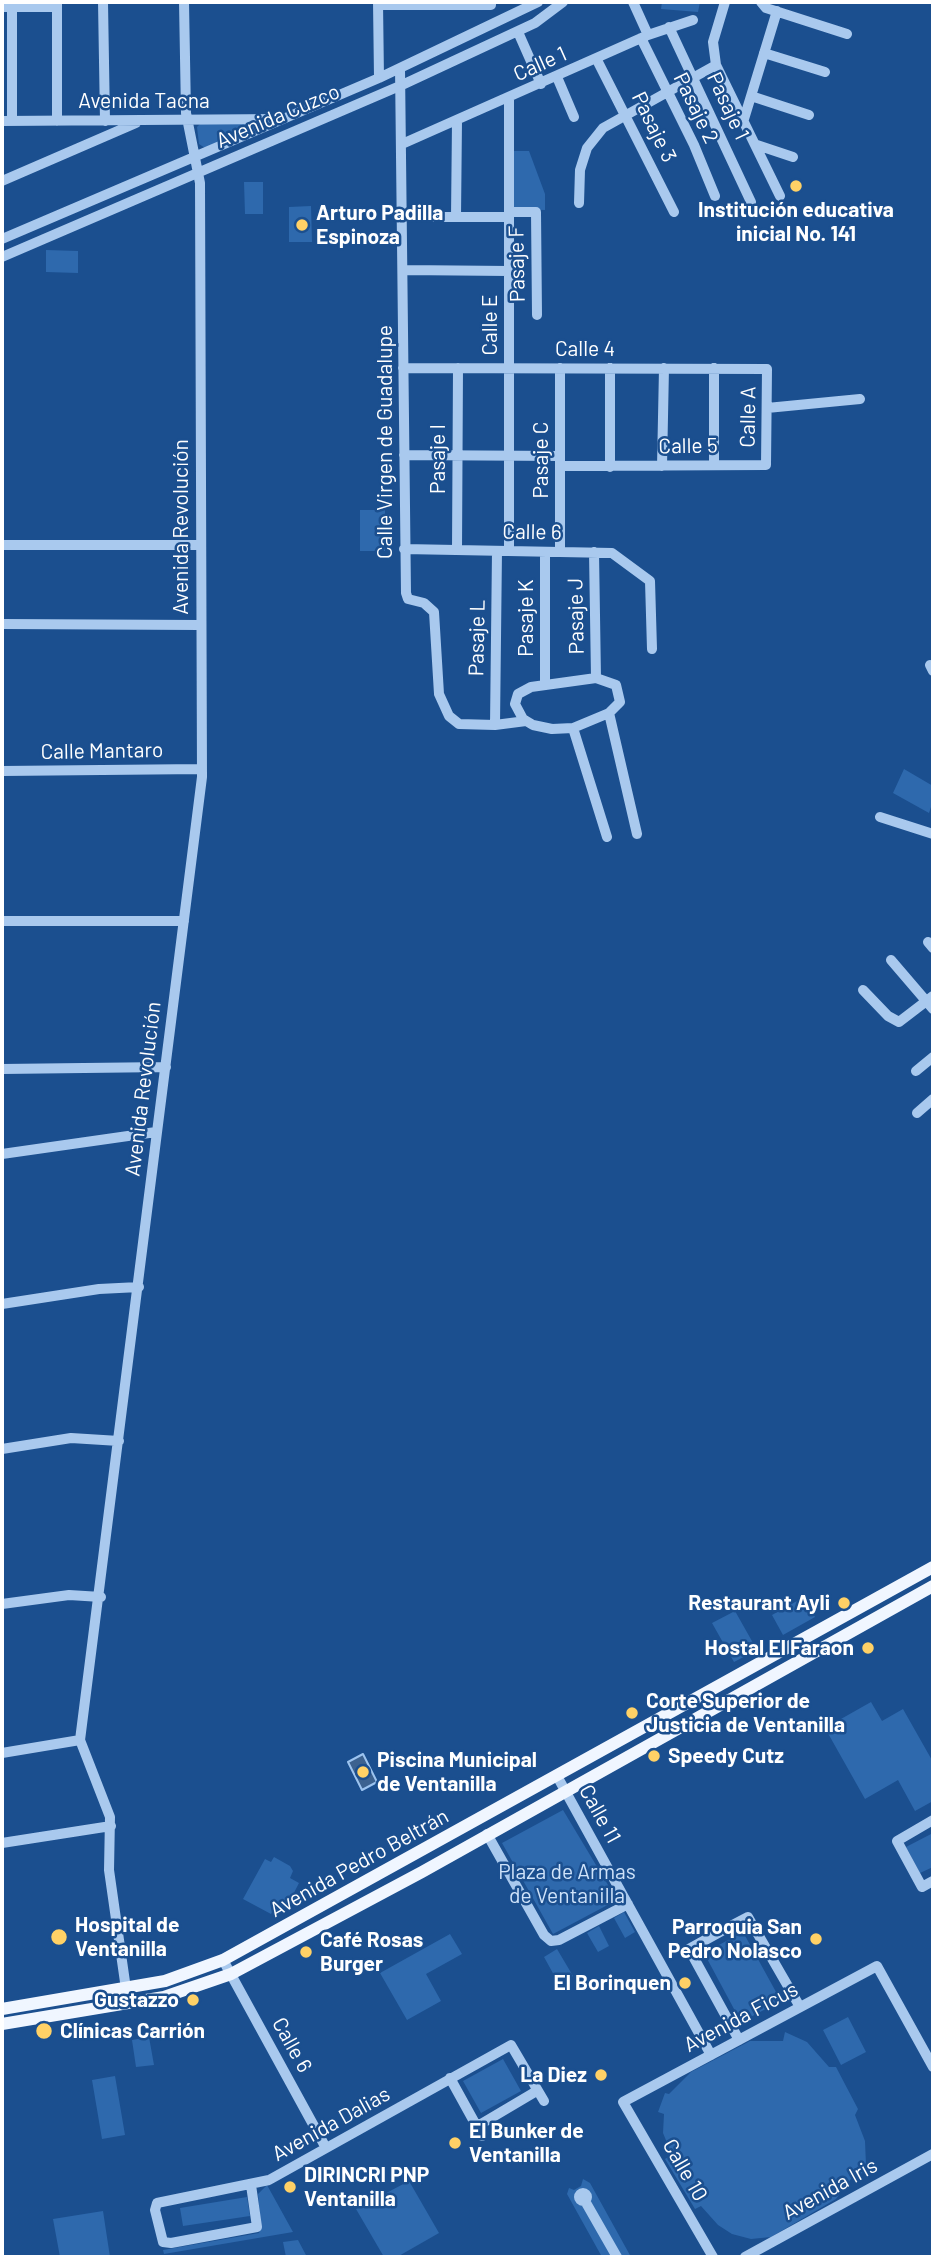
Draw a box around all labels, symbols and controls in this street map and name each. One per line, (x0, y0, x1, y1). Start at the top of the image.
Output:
street label: Calle 1 (509, 41, 571, 87)
street label: Pasaje 2 (668, 68, 724, 148)
street label: Pasaje 1 (701, 68, 755, 144)
street label: Avenida Cuzco (212, 79, 344, 153)
street label: Avenida Tacna (78, 88, 210, 114)
street label: Pasaje 3 (626, 88, 682, 166)
marker: Institución educativa inicial No. 141 (788, 178, 804, 194)
place label: Institución educativa inicial No. 141 (698, 197, 894, 247)
place label: Arturo Padilla Espinoza (316, 200, 443, 250)
marker: Arturo Padilla Espinoza (294, 217, 310, 233)
street label: Pasaje F (504, 226, 530, 302)
street label: Calle E (477, 294, 503, 356)
street label: Calle Virgen de Guadalupe (372, 325, 398, 559)
street label: Calle 4 (555, 336, 615, 362)
street label: Calle A (735, 386, 761, 448)
street label: Pasaje C (528, 421, 554, 499)
street label: Pasaje I (425, 424, 451, 494)
street label: Calle 5 (658, 433, 718, 459)
street label: Avenida Revolución (168, 439, 194, 615)
street label: Calle 6 (502, 519, 562, 545)
street label: Pasaje J (563, 577, 589, 655)
street label: Pasaje K (513, 579, 539, 657)
street label: Pasaje L (464, 600, 490, 676)
street label: Calle Mantaro (40, 737, 164, 765)
street label: Avenida Revolución (120, 1000, 166, 1178)
place label: Restaurant Ayli (688, 1590, 830, 1616)
marker: Restaurant Ayli (836, 1595, 852, 1611)
place label: Hostal El Faraon (705, 1635, 854, 1661)
marker: Hostal El Faraon (860, 1640, 876, 1656)
place label: Corte Superior de Justicia de Ventanilla (646, 1688, 845, 1738)
marker: Corte Superior de Justicia de Ventanilla (624, 1705, 640, 1721)
place label: Speedy Cutz (668, 1743, 784, 1769)
place label: Piscina Municipal de Ventanilla (377, 1747, 537, 1797)
marker: Speedy Cutz (646, 1748, 662, 1764)
marker: Piscina Municipal de Ventanilla (355, 1764, 371, 1780)
street label: Calle 11 (574, 1780, 626, 1848)
street label: Avenida Pedro Beltrán (265, 1803, 453, 1923)
park label: Plaza de Armas de Ventanilla (498, 1859, 636, 1909)
place label: Hospital de Ventanilla (75, 1912, 179, 1962)
place label: Parroquia San Pedro Nolasco (668, 1914, 802, 1964)
marker: Hospital de Ventanilla (49, 1927, 69, 1947)
place label: Café Rosas Burger (320, 1927, 423, 1977)
marker: Parroquia San Pedro Nolasco (808, 1931, 824, 1947)
marker: Café Rosas Burger (298, 1944, 314, 1960)
place label: El Borinquen (553, 1970, 671, 1996)
marker: El Borinquen (677, 1975, 693, 1991)
street label: Avenida Ficus (680, 1976, 802, 2058)
place label: Gustazzo (94, 1987, 179, 2013)
marker: Gustazzo (185, 1992, 201, 2008)
street label: Calle 6 (267, 2013, 317, 2077)
place label: Clínicas Carrión (60, 2018, 205, 2044)
marker: Clínicas Carrión (34, 2021, 54, 2041)
place label: La Diez (520, 2062, 587, 2088)
marker: La Diez (593, 2067, 609, 2083)
street label: Avenida Dalias (268, 2081, 394, 2167)
place label: El Bunker de Ventanilla (469, 2118, 584, 2168)
street label: Calle 10 (657, 2134, 713, 2206)
marker: El Bunker de Ventanilla (447, 2135, 463, 2151)
street label: Avenida Iris (778, 2153, 882, 2225)
place label: DIRINCRI PNP Ventanilla (304, 2162, 429, 2212)
marker: DIRINCRI PNP Ventanilla (282, 2179, 298, 2195)

